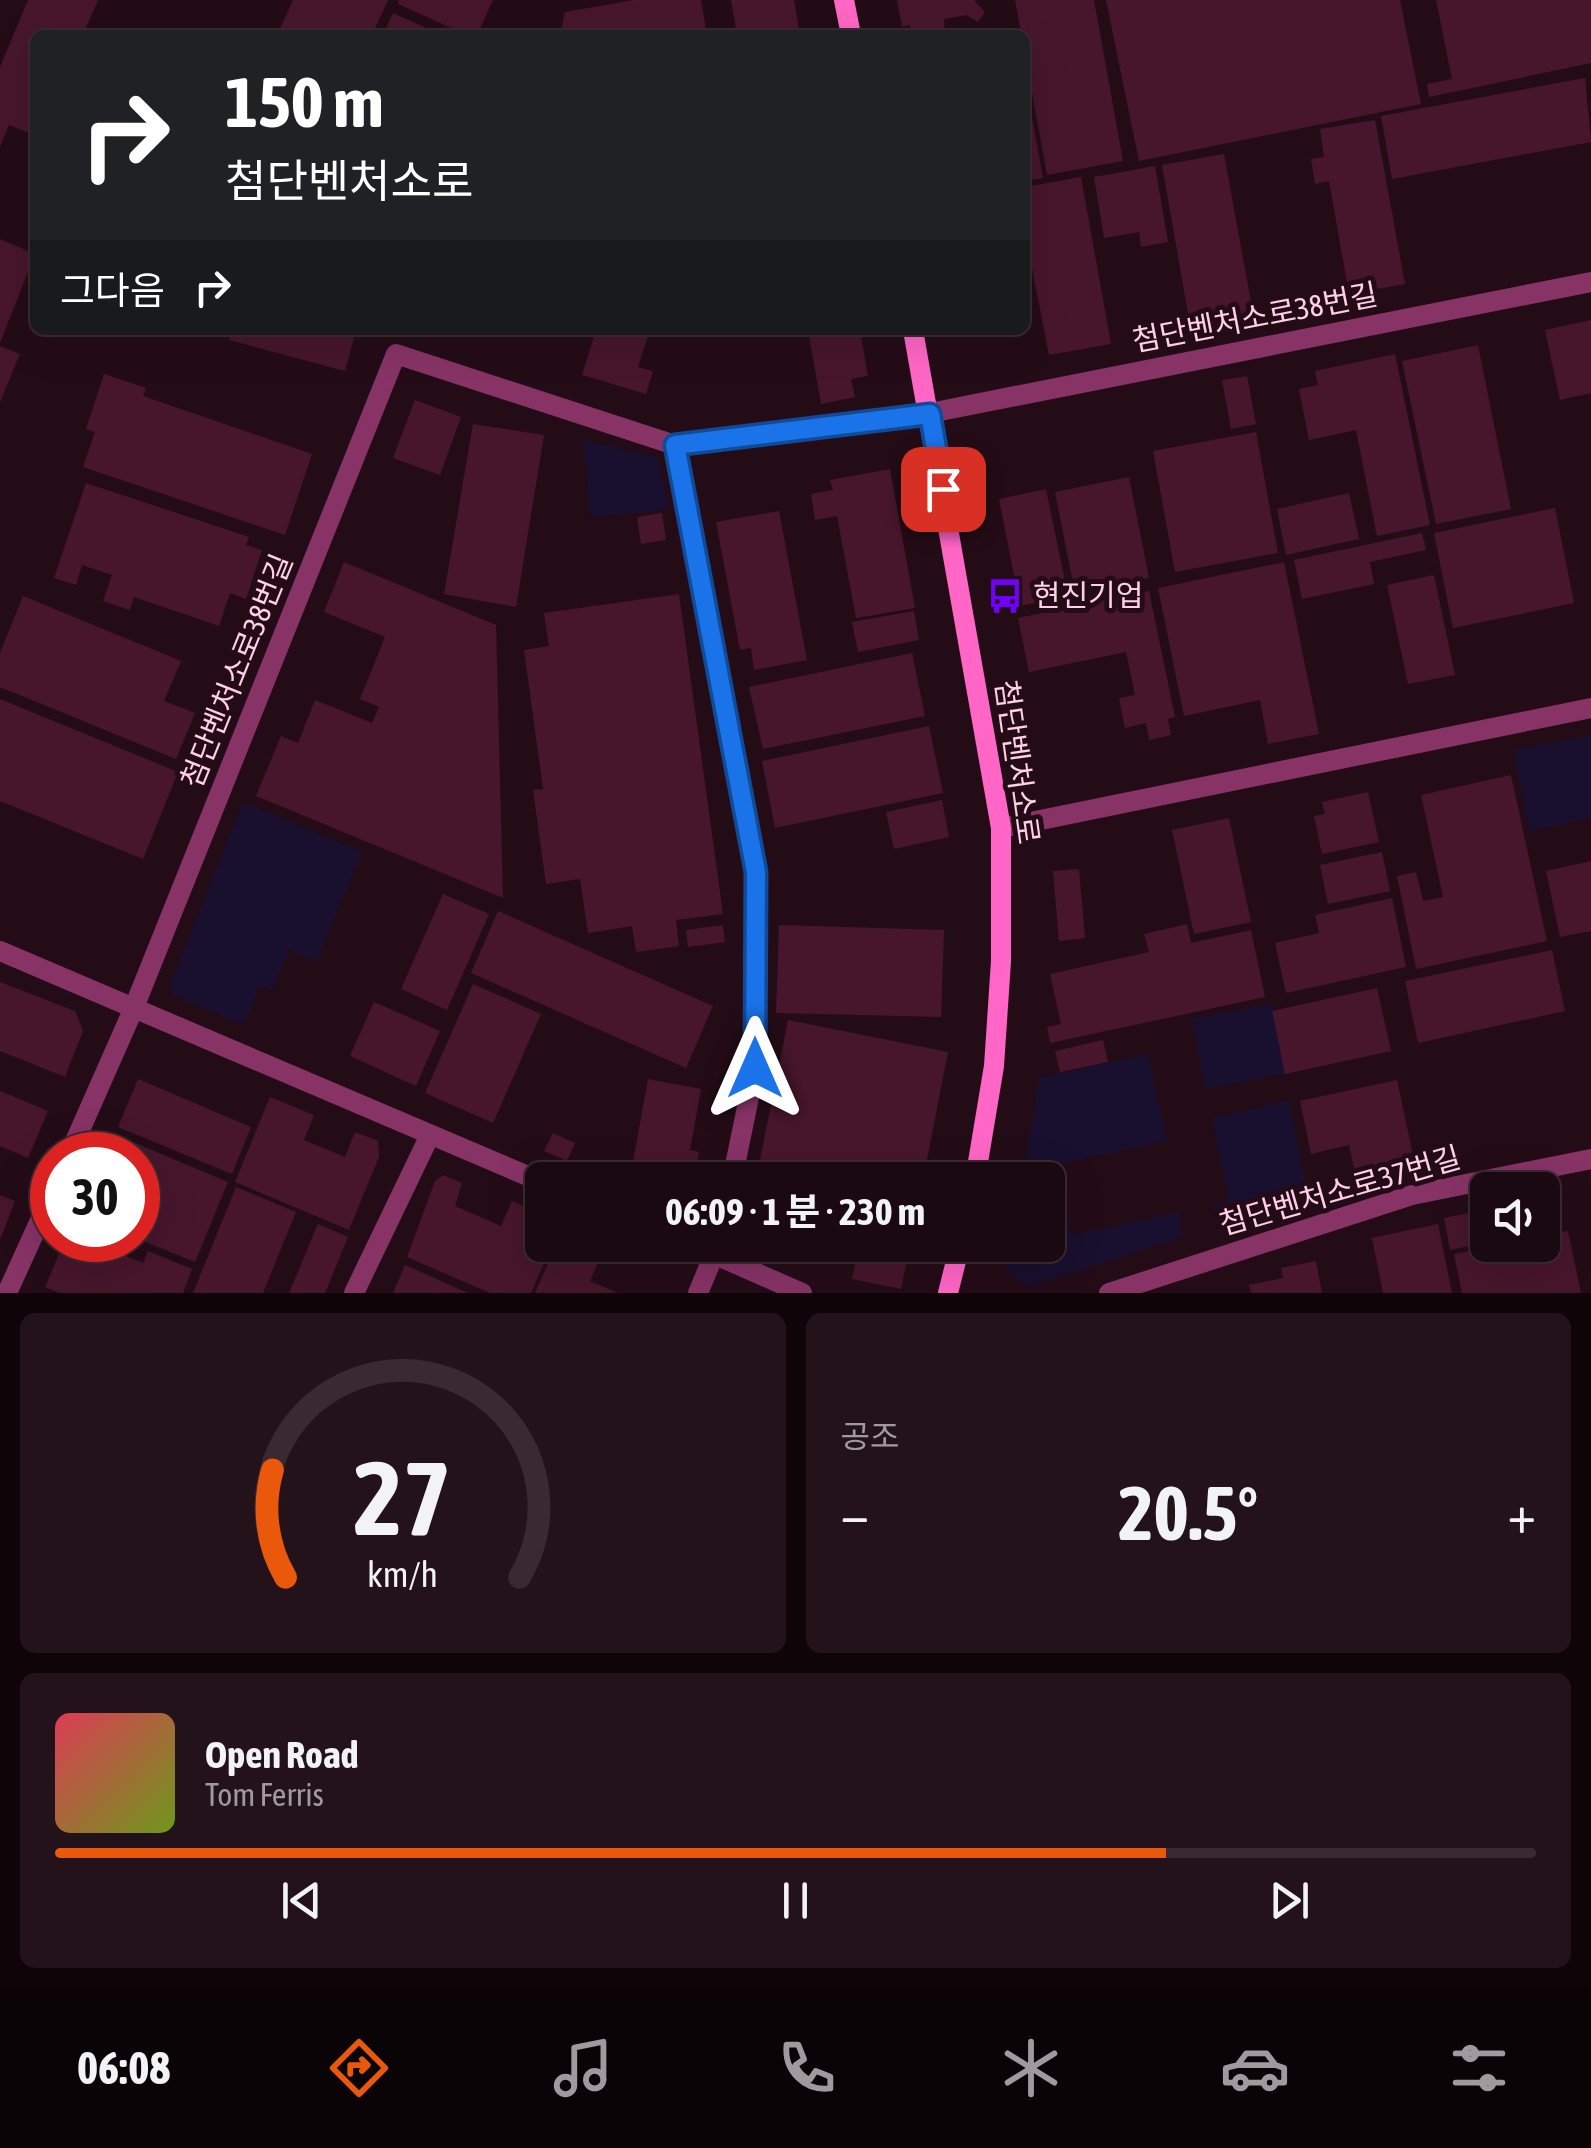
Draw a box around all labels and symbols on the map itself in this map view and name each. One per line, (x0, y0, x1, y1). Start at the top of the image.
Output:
street label: 첨단벤처소로38번길 (1129, 277, 1380, 357)
pin (901, 447, 986, 532)
street label: 첨단벤처소로38번길 (174, 549, 298, 792)
bus stop icon: 현진기업 (986, 577, 1024, 615)
place label: 현진기업 (1033, 578, 1143, 612)
street label: 첨단벤처소로 (990, 677, 1046, 846)
position arrow (703, 1016, 807, 1120)
speed limit sign: 30 (30, 1132, 160, 1262)
street label: 첨단벤처소로37번길 (1215, 1139, 1464, 1241)

